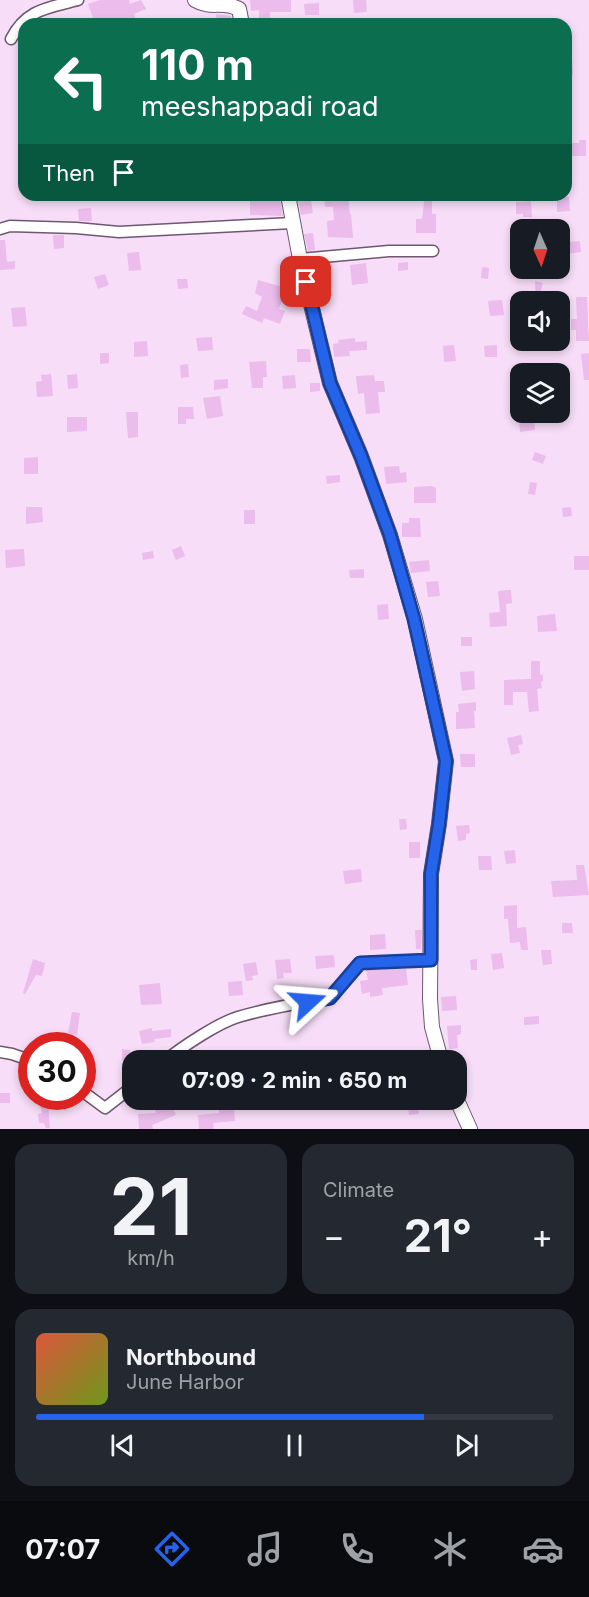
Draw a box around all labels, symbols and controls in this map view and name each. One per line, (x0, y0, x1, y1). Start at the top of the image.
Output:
text: 110 m (141, 39, 254, 90)
icon: left (42, 42, 120, 120)
text: meeshappadi road (141, 90, 379, 123)
icon: arrive (107, 156, 140, 189)
text: Then (42, 160, 95, 186)
north arrow (510, 219, 570, 279)
map controls (510, 219, 570, 423)
pin (280, 256, 331, 307)
icon: arrive (289, 265, 322, 298)
button: sound (510, 291, 570, 351)
button: layers (510, 363, 570, 423)
position arrow (276, 970, 340, 1034)
speed limit sign: 30 (18, 1032, 96, 1110)
text: 07:09 · 2 min · 650 m (182, 1067, 407, 1093)
text: 21 (110, 1159, 192, 1254)
text: Climate (323, 1178, 394, 1202)
text: 21° (404, 1208, 472, 1263)
text: − (323, 1216, 345, 1256)
text: + (531, 1216, 553, 1256)
text: km/h (127, 1246, 175, 1270)
text: Northbound (126, 1344, 256, 1370)
text: June Harbor (126, 1370, 244, 1394)
icon: previous (106, 1429, 139, 1462)
icon: pause (278, 1429, 311, 1462)
icon: next (450, 1429, 483, 1462)
icon: directions (151, 1528, 193, 1570)
icon: music (244, 1528, 286, 1570)
icon: phone (336, 1528, 378, 1570)
icon: climate (429, 1528, 471, 1570)
icon: car (522, 1528, 564, 1570)
text: 07:07 (25, 1533, 100, 1566)

